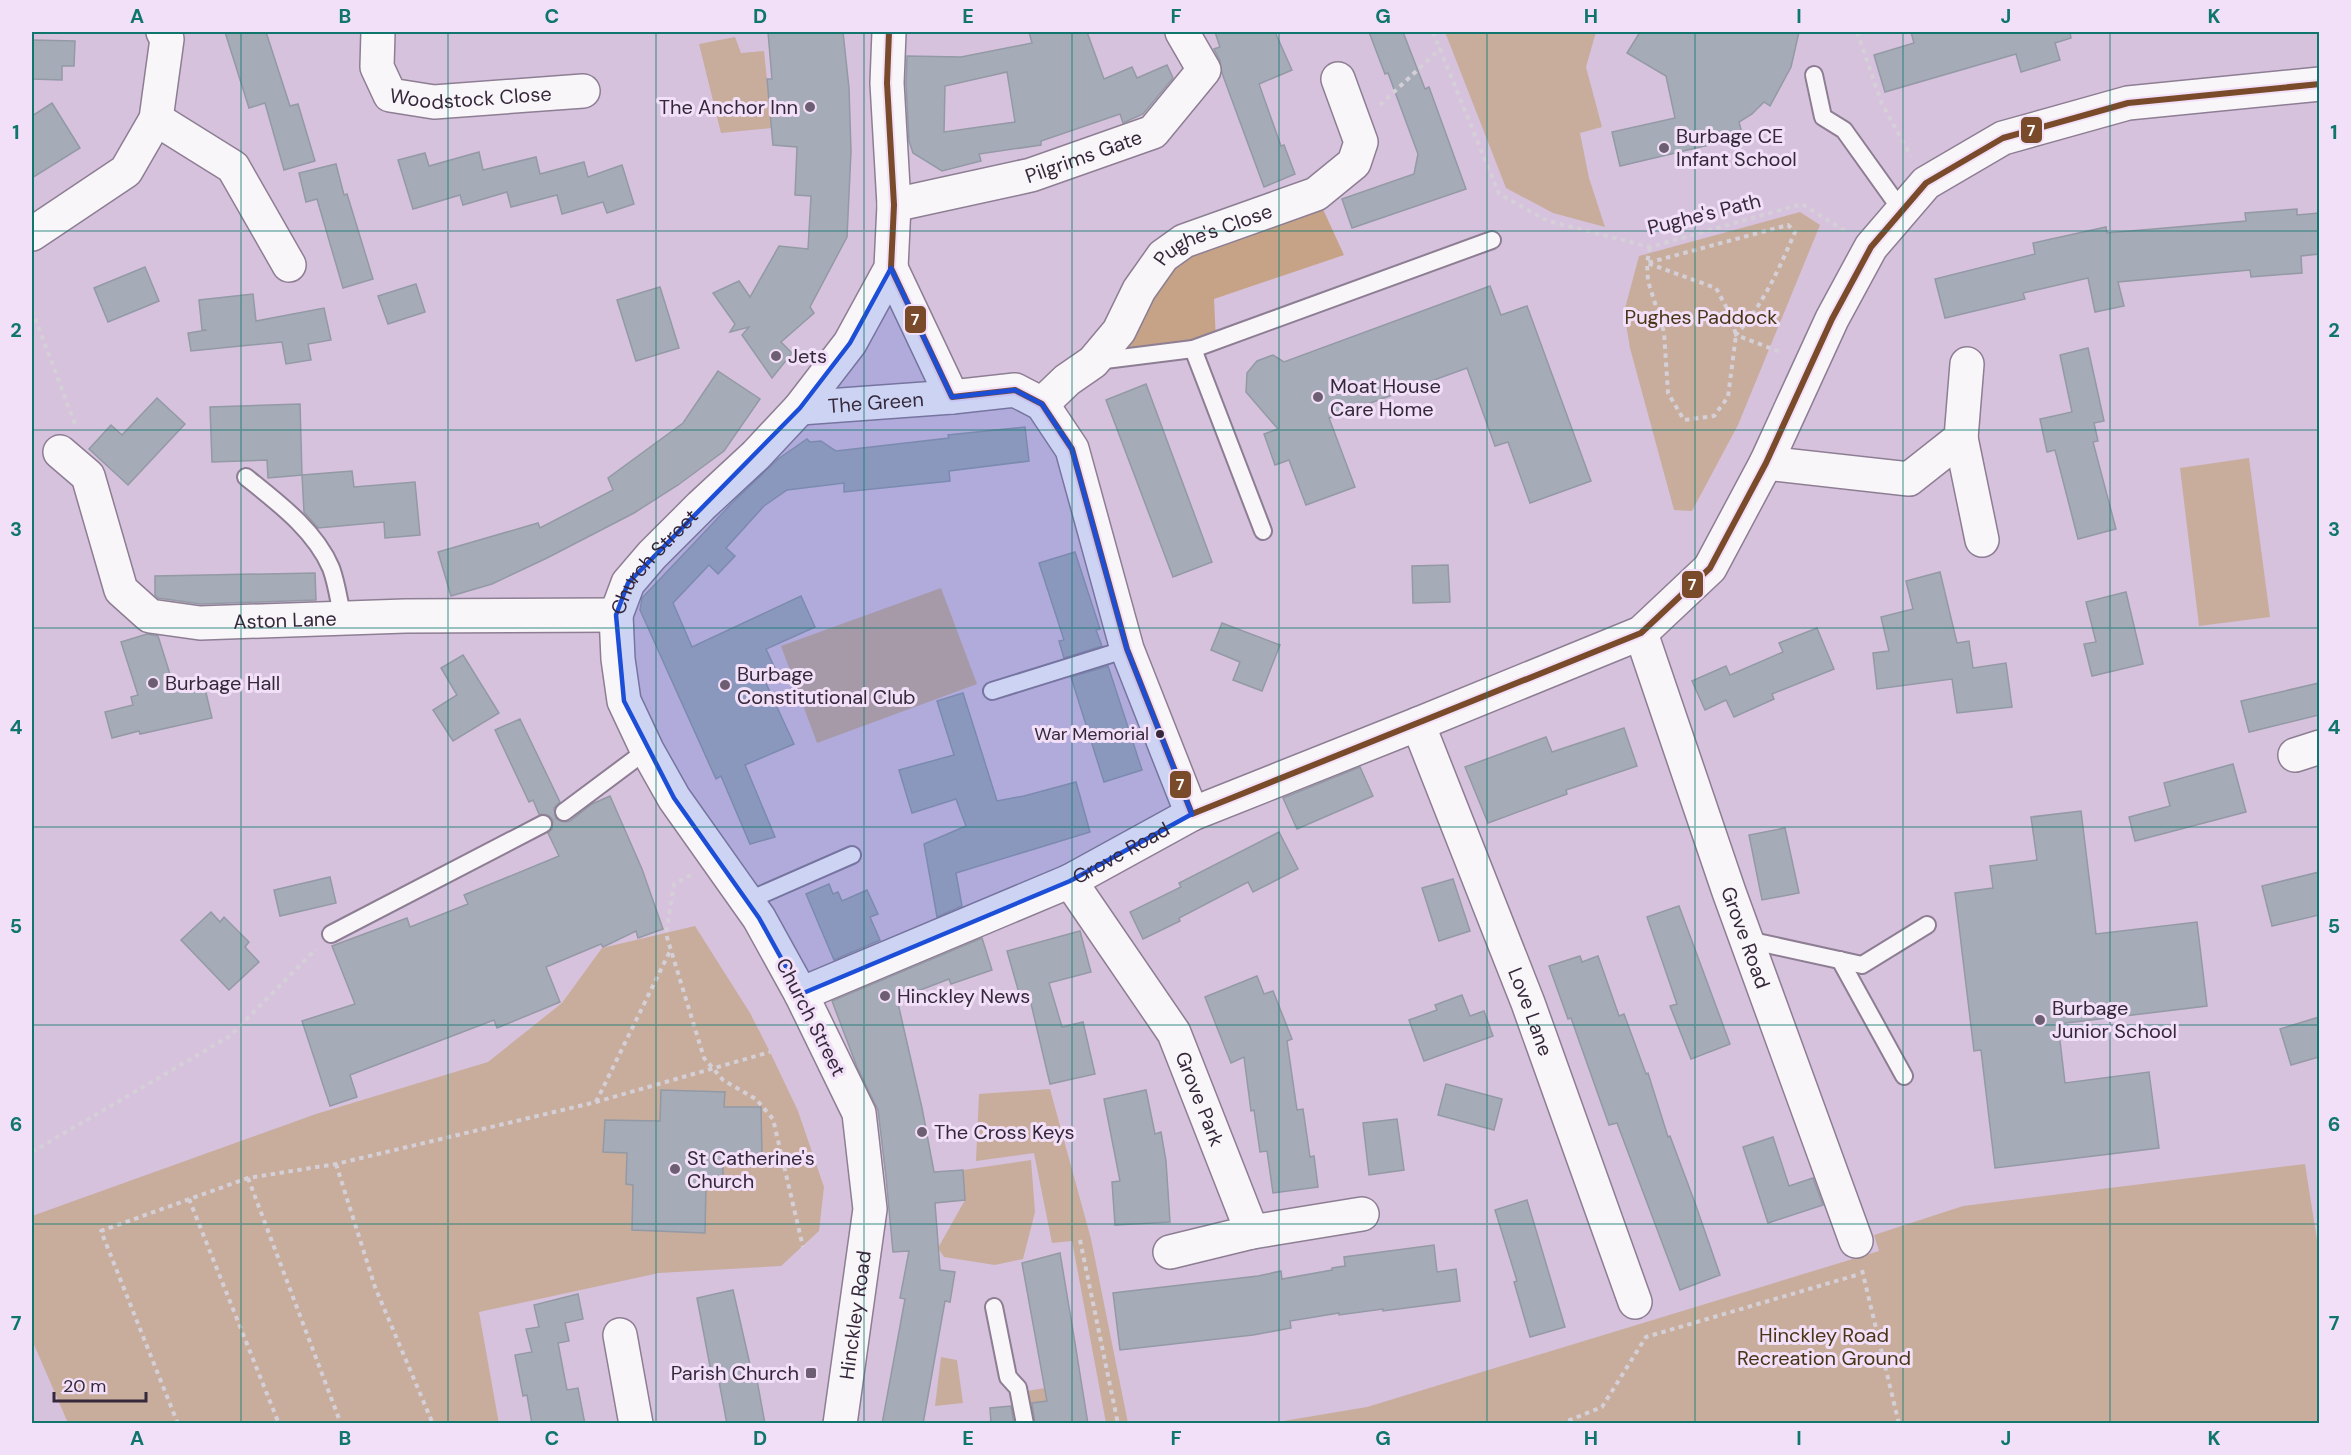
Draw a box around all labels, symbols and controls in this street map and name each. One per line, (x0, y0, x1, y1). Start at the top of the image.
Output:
text: A (130, 3, 144, 29)
text: B (339, 3, 351, 29)
text: C (545, 3, 559, 29)
text: D (753, 3, 767, 29)
text: E (962, 3, 974, 29)
text: F (1170, 3, 1182, 29)
text: G (1375, 3, 1391, 29)
text: H (1584, 3, 1598, 29)
text: I (1796, 3, 1802, 29)
text: J (2001, 3, 2011, 29)
text: K (2207, 3, 2221, 29)
street label: Woodstock Close (388, 80, 553, 115)
place label: The Anchor Inn (659, 94, 798, 120)
marker: The Anchor Inn (803, 100, 817, 114)
line badge: 7 (2020, 116, 2043, 144)
text: 1 (12, 119, 20, 145)
text: 1 (2330, 119, 2338, 145)
text: 7 (2027, 120, 2036, 141)
place label: Burbage CE Infant School (1676, 123, 1797, 172)
street label: Pilgrims Gate (1022, 124, 1146, 189)
marker: Burbage CE Infant School (1657, 141, 1671, 155)
street label: Pughe's Path (1645, 187, 1763, 241)
street label: Pughe's Close (1148, 198, 1276, 270)
park label: Pughes Paddock (1625, 304, 1777, 330)
line badge: 7 (904, 305, 927, 334)
text: 7 (911, 309, 920, 330)
text: 2 (10, 317, 22, 343)
text: 2 (2328, 317, 2340, 343)
place label: Jets (788, 343, 827, 369)
marker: Jets (769, 349, 783, 363)
place label: Moat House Care Home (1330, 373, 1441, 422)
street label: The Green (827, 386, 925, 419)
marker: Moat House Care Home (1311, 390, 1325, 404)
street label: Church Street (604, 503, 704, 618)
text: 3 (10, 516, 22, 542)
text: 3 (2328, 516, 2340, 542)
line badge: 7 (1681, 570, 1704, 599)
text: 7 (1688, 574, 1697, 595)
street label: Aston Lane (233, 605, 337, 635)
place label: Burbage Constitutional Club (737, 661, 916, 710)
place label: Burbage Hall (165, 670, 280, 696)
marker: Burbage Hall (146, 676, 160, 690)
marker: Burbage Constitutional Club (718, 678, 732, 692)
text: 4 (10, 714, 23, 740)
text: 4 (2328, 714, 2341, 740)
place label: War Memorial (1034, 722, 1149, 746)
marker: War Memorial (1154, 728, 1166, 740)
line badge: 7 (1169, 770, 1192, 799)
text: 7 (1176, 774, 1185, 795)
street label: Grove Road (1068, 816, 1174, 890)
street label: Grove Road (1715, 883, 1776, 992)
text: 5 (10, 913, 22, 939)
text: 5 (2328, 913, 2340, 939)
street label: Church Street (770, 954, 852, 1081)
street label: Love Lane (1502, 964, 1559, 1060)
place label: Hinckley News (897, 983, 1030, 1009)
marker: Hinckley News (878, 989, 892, 1003)
place label: Burbage Junior School (2052, 995, 2177, 1044)
marker: Burbage Junior School (2033, 1013, 2047, 1027)
street label: Grove Park (1170, 1048, 1230, 1150)
text: 6 (10, 1111, 22, 1137)
text: 6 (2328, 1111, 2340, 1137)
place label: The Cross Keys (934, 1119, 1075, 1145)
marker: The Cross Keys (915, 1125, 929, 1139)
place label: St Catherine's Church (687, 1145, 815, 1194)
marker: St Catherine's Church (668, 1162, 682, 1176)
street label: Hinckley Road (833, 1249, 877, 1381)
text: 7 (11, 1310, 22, 1336)
text: 7 (2329, 1310, 2340, 1336)
park label: Hinckley Road Recreation Ground (1737, 1322, 1911, 1371)
place label: Parish Church (671, 1360, 799, 1386)
scale bar (54, 1365, 146, 1403)
marker: Parish Church (804, 1366, 818, 1380)
text: 20 m (63, 1374, 106, 1398)
text: A (130, 1425, 144, 1451)
text: B (339, 1425, 351, 1451)
text: C (545, 1425, 559, 1451)
text: D (753, 1425, 767, 1451)
text: E (962, 1425, 974, 1451)
text: F (1170, 1425, 1182, 1451)
text: G (1375, 1425, 1391, 1451)
text: H (1584, 1425, 1598, 1451)
text: I (1796, 1425, 1802, 1451)
text: J (2001, 1425, 2011, 1451)
text: K (2207, 1425, 2221, 1451)

